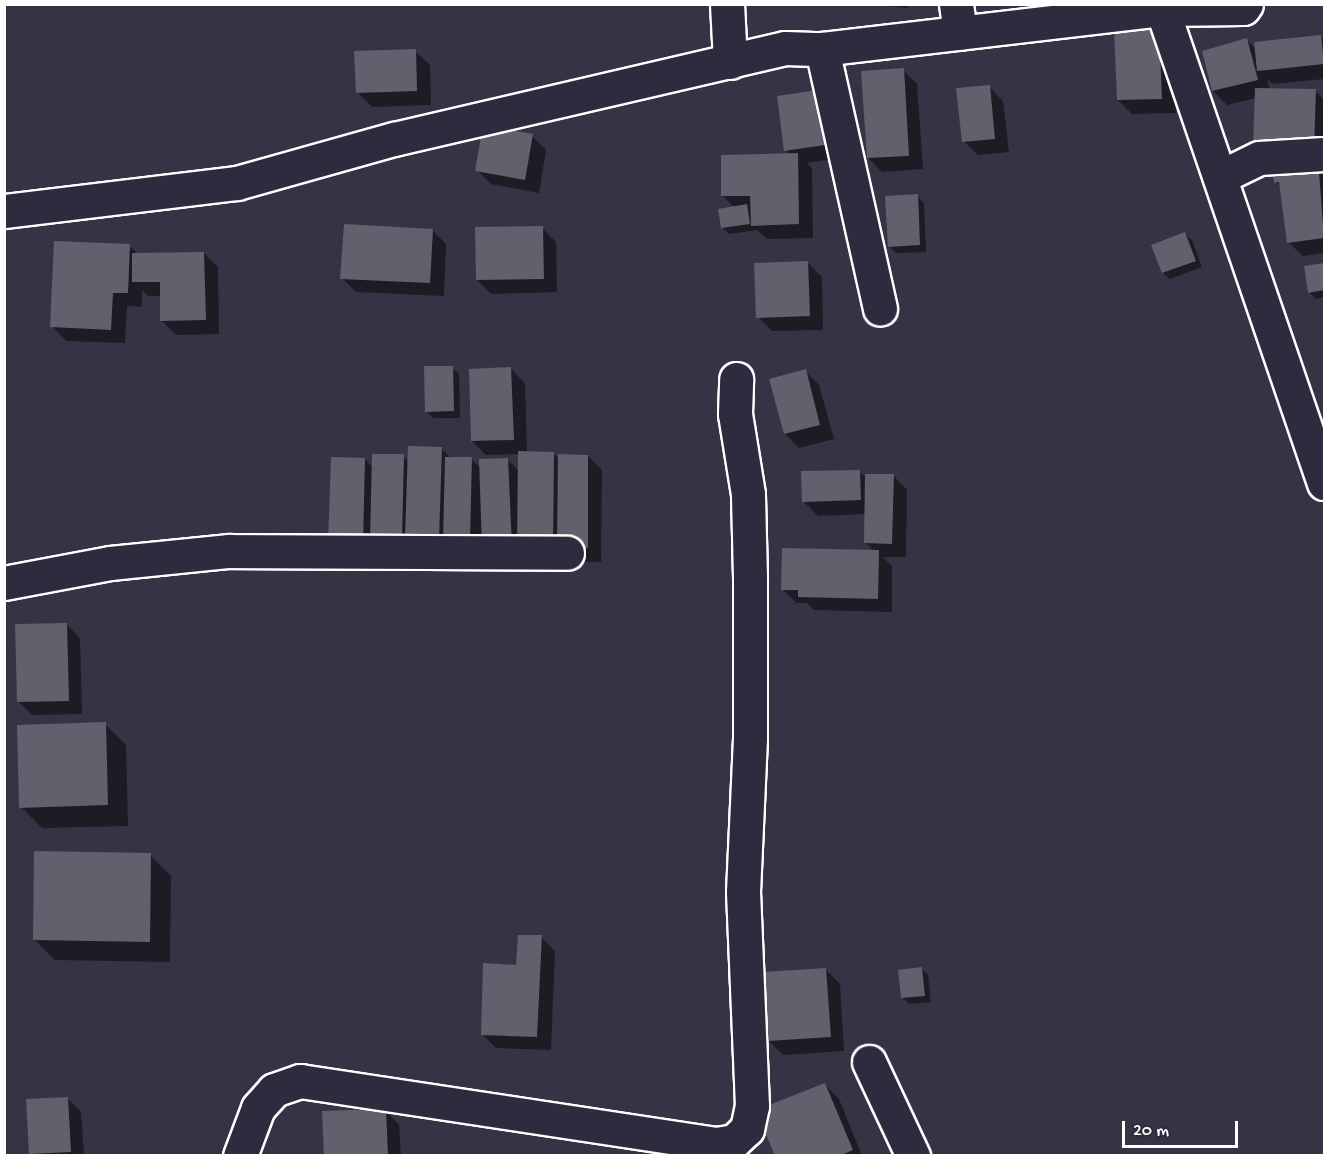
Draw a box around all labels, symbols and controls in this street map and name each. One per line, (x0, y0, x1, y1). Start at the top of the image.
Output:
scale bar (1125, 1109, 1240, 1147)
text: 20 m (1133, 1121, 1169, 1142)

